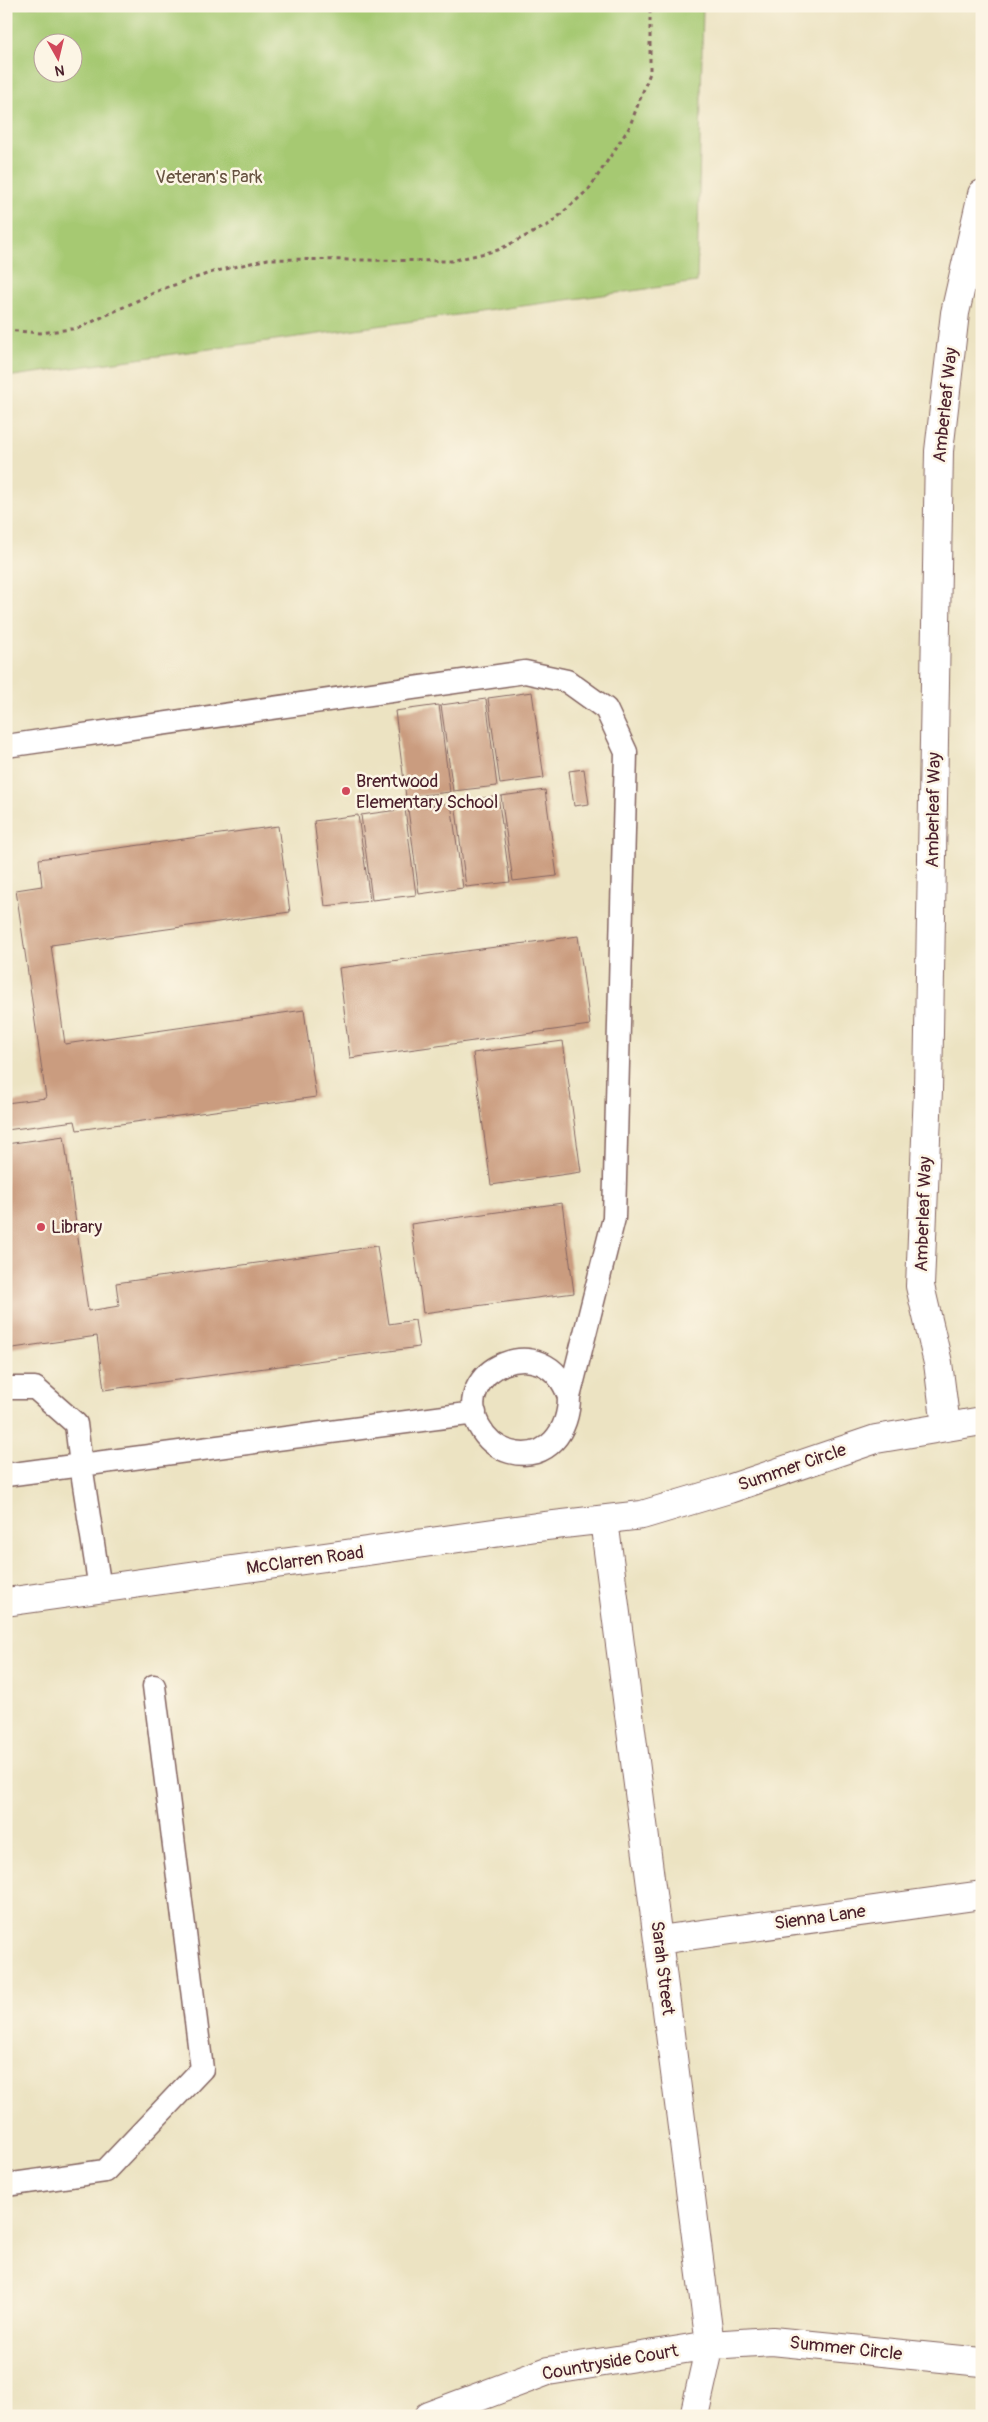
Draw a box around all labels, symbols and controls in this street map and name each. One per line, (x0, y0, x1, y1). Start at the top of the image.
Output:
north arrow (32, 32, 82, 82)
text: N (54, 61, 66, 79)
park label: Veteran's Park (155, 166, 263, 189)
street label: Amberleaf Way (928, 346, 963, 464)
street label: Amberleaf Way (921, 752, 946, 868)
place label: Brentwood Elementary School (356, 770, 498, 814)
marker: Brentwood Elementary School (340, 785, 352, 797)
street label: Amberleaf Way (910, 1156, 937, 1272)
place label: Library (51, 1216, 102, 1239)
marker: Library (35, 1221, 47, 1233)
street label: Summer Circle (735, 1438, 850, 1497)
street label: McClarren Road (245, 1541, 365, 1580)
street label: Sienna Lane (773, 1900, 867, 1935)
street label: Sarah Street (645, 1920, 680, 2017)
street label: Summer Circle (788, 2331, 904, 2366)
street label: Countryside Court (540, 2339, 681, 2386)

